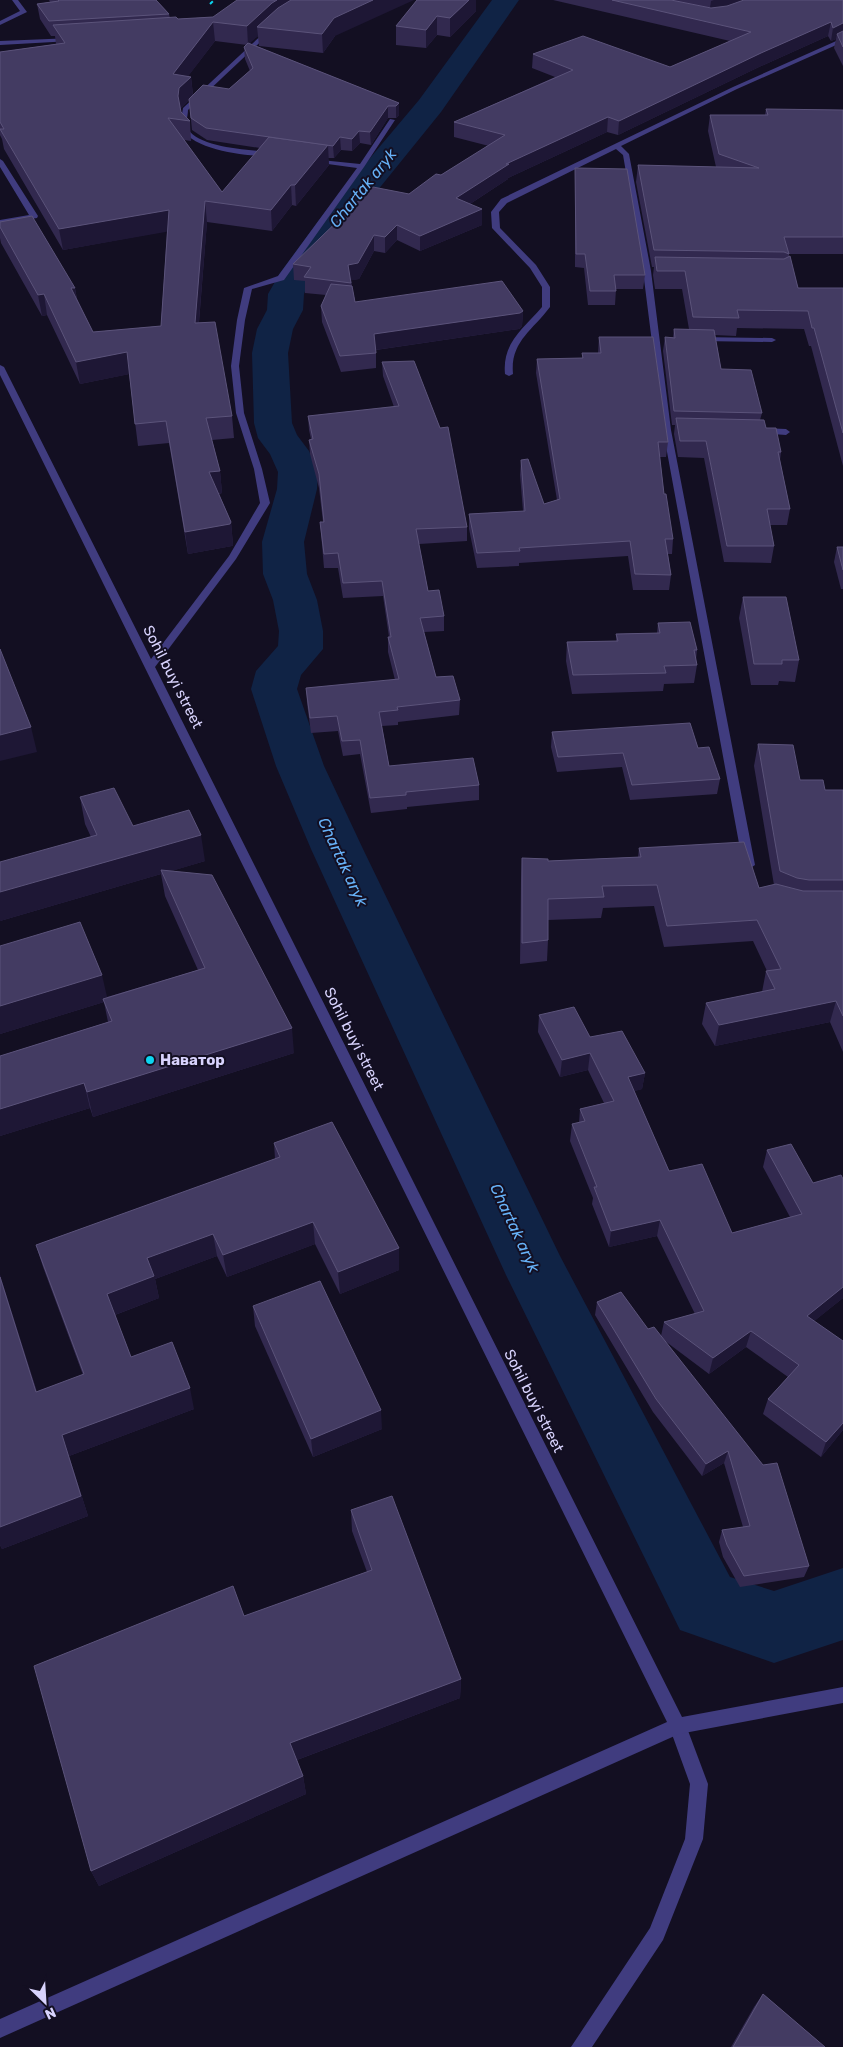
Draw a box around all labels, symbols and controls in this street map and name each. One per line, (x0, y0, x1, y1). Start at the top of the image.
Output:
water label: Chartak aryk (325, 144, 401, 231)
street label: Sohil buyi street (139, 622, 207, 732)
water label: Chartak aryk (314, 814, 372, 910)
street label: Sohil buyi street (320, 984, 388, 1094)
place label: Наватор (160, 1051, 225, 1069)
marker: Наватор (144, 1054, 156, 1066)
water label: Chartak aryk (486, 1180, 544, 1276)
street label: Sohil buyi street (500, 1346, 568, 1456)
north arrow (20, 1977, 70, 2027)
text: N (42, 2003, 58, 2023)

